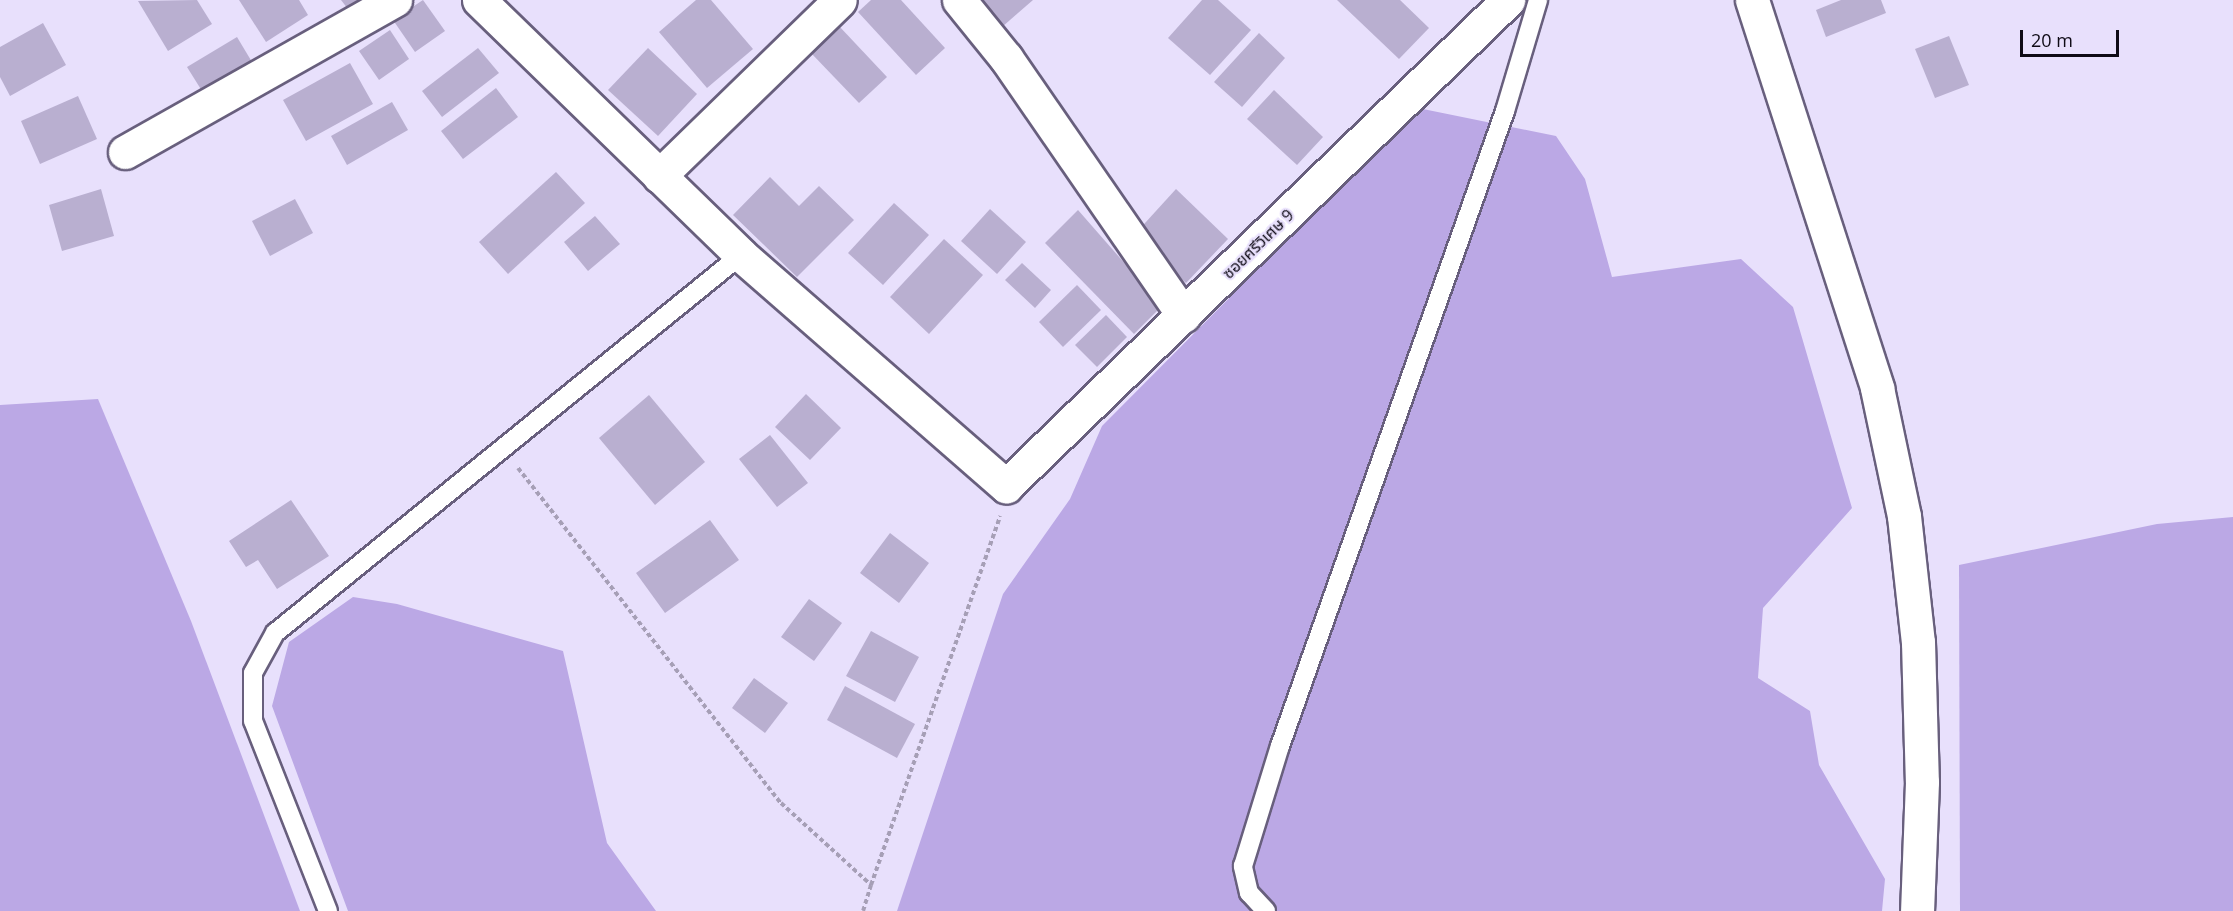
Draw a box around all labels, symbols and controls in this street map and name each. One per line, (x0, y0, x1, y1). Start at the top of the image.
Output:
scale bar (2023, 18, 2122, 56)
text: 20 m (2031, 28, 2073, 52)
street label: ซอยศรีวิเศษ 9 (1218, 205, 1298, 283)

